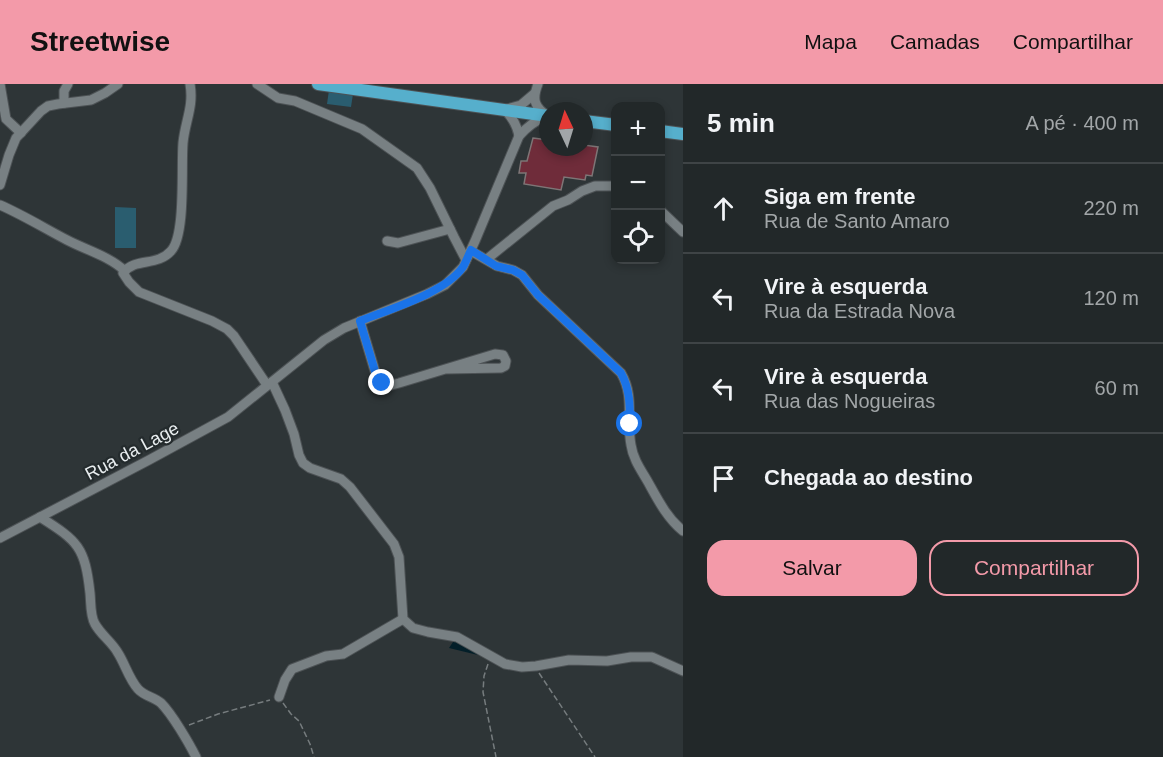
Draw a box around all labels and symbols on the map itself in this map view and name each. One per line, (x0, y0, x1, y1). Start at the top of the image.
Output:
north arrow (539, 102, 593, 156)
route end (368, 369, 394, 395)
route start (616, 410, 642, 436)
street label: Rua da Lage (82, 418, 182, 484)

